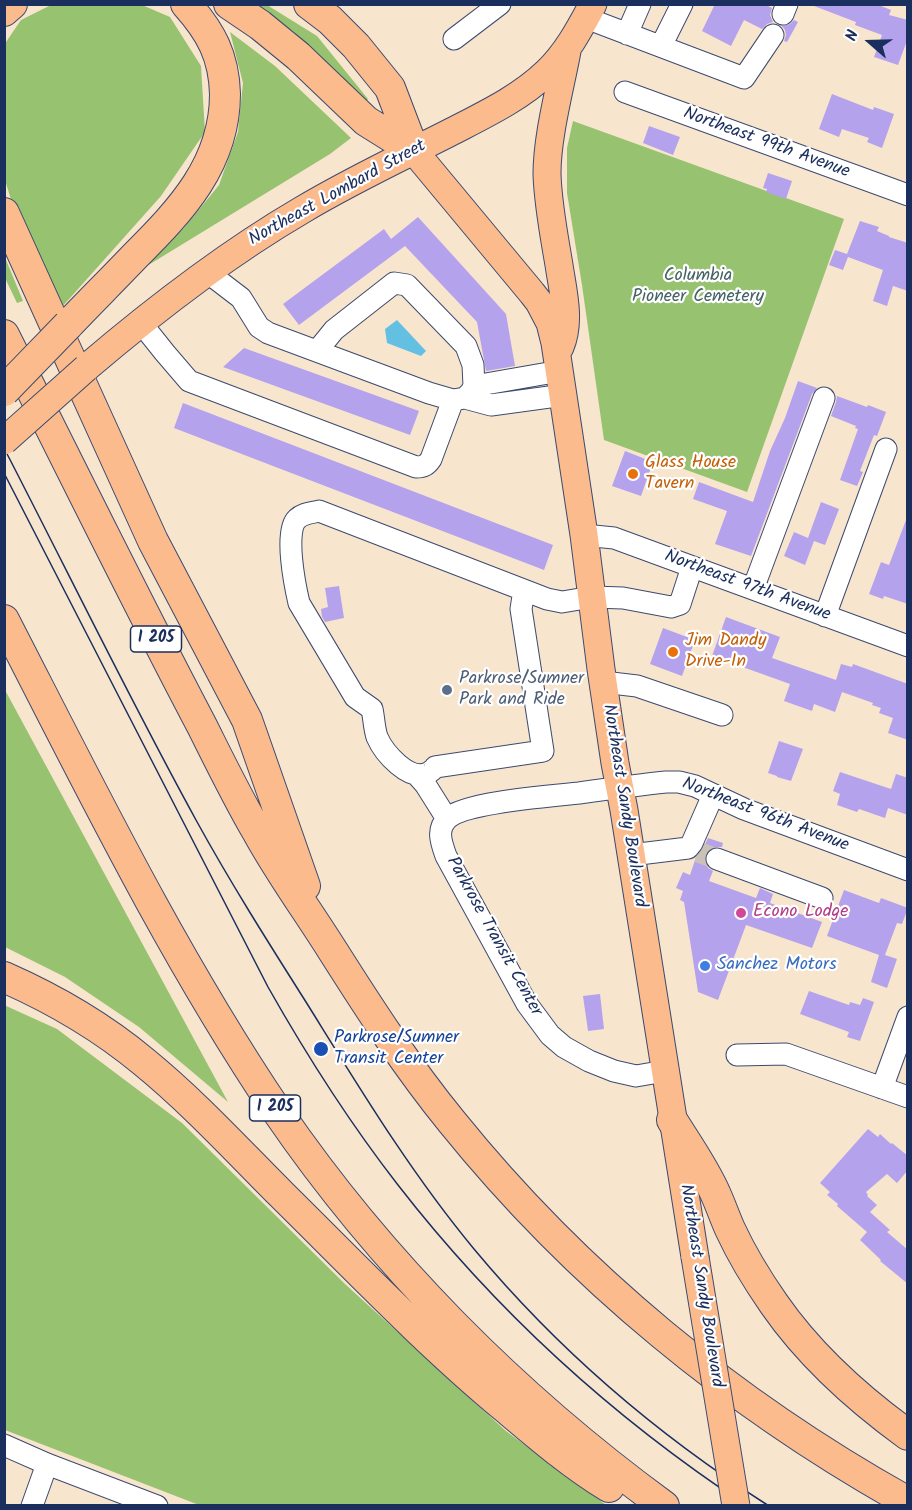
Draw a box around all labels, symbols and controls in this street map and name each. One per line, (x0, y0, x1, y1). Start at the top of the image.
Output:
north arrow (840, 12, 900, 72)
text: N (839, 27, 866, 45)
street label: Northeast 99th Avenue (680, 104, 852, 184)
street label: Northeast Lombard Street (246, 136, 430, 252)
park label: Columbia Pioneer Cemetery (632, 266, 764, 308)
place label: Glass House Tavern (645, 453, 736, 496)
marker: Glass House Tavern (626, 467, 640, 481)
street label: Northeast 97th Avenue (661, 547, 833, 627)
road number: I 205 (130, 626, 182, 652)
place label: Jim Dandy Drive-In (685, 631, 766, 674)
marker: Jim Dandy Drive-In (666, 645, 680, 659)
place label: Parkrose/Sumner Park and Ride (459, 669, 584, 712)
marker: Parkrose/Sumner Park and Ride (440, 683, 454, 697)
street label: Northeast Sandy Boulevard (596, 703, 650, 909)
street label: Northeast 96th Avenue (679, 774, 851, 858)
street label: Parkrose Transit Center (440, 853, 546, 1021)
place label: Econo Lodge (753, 902, 848, 924)
marker: Econo Lodge (734, 906, 748, 920)
place label: Sanchez Motors (717, 955, 837, 977)
marker: Sanchez Motors (698, 959, 712, 973)
place label: Parkrose/Sumner Transit Center (334, 1028, 459, 1070)
marker: Parkrose/Sumner Transit Center (312, 1040, 330, 1058)
road number: I 205 (250, 1095, 300, 1121)
street label: Northeast Sandy Boulevard (673, 1183, 727, 1389)

